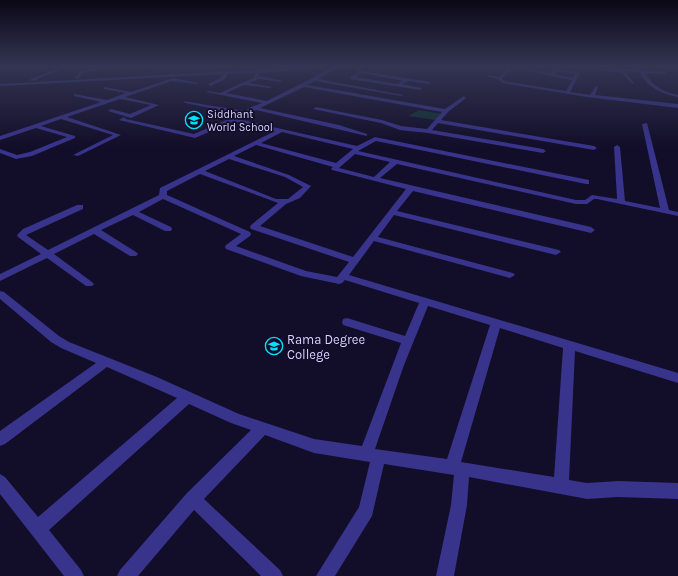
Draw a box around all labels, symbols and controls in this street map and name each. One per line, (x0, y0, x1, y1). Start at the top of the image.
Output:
place label: Siddhant World School (207, 108, 273, 134)
school or university icon: Siddhant World School (184, 110, 204, 130)
place label: Rama Degree College (287, 332, 365, 362)
school or university icon: Rama Degree College (264, 336, 284, 356)

